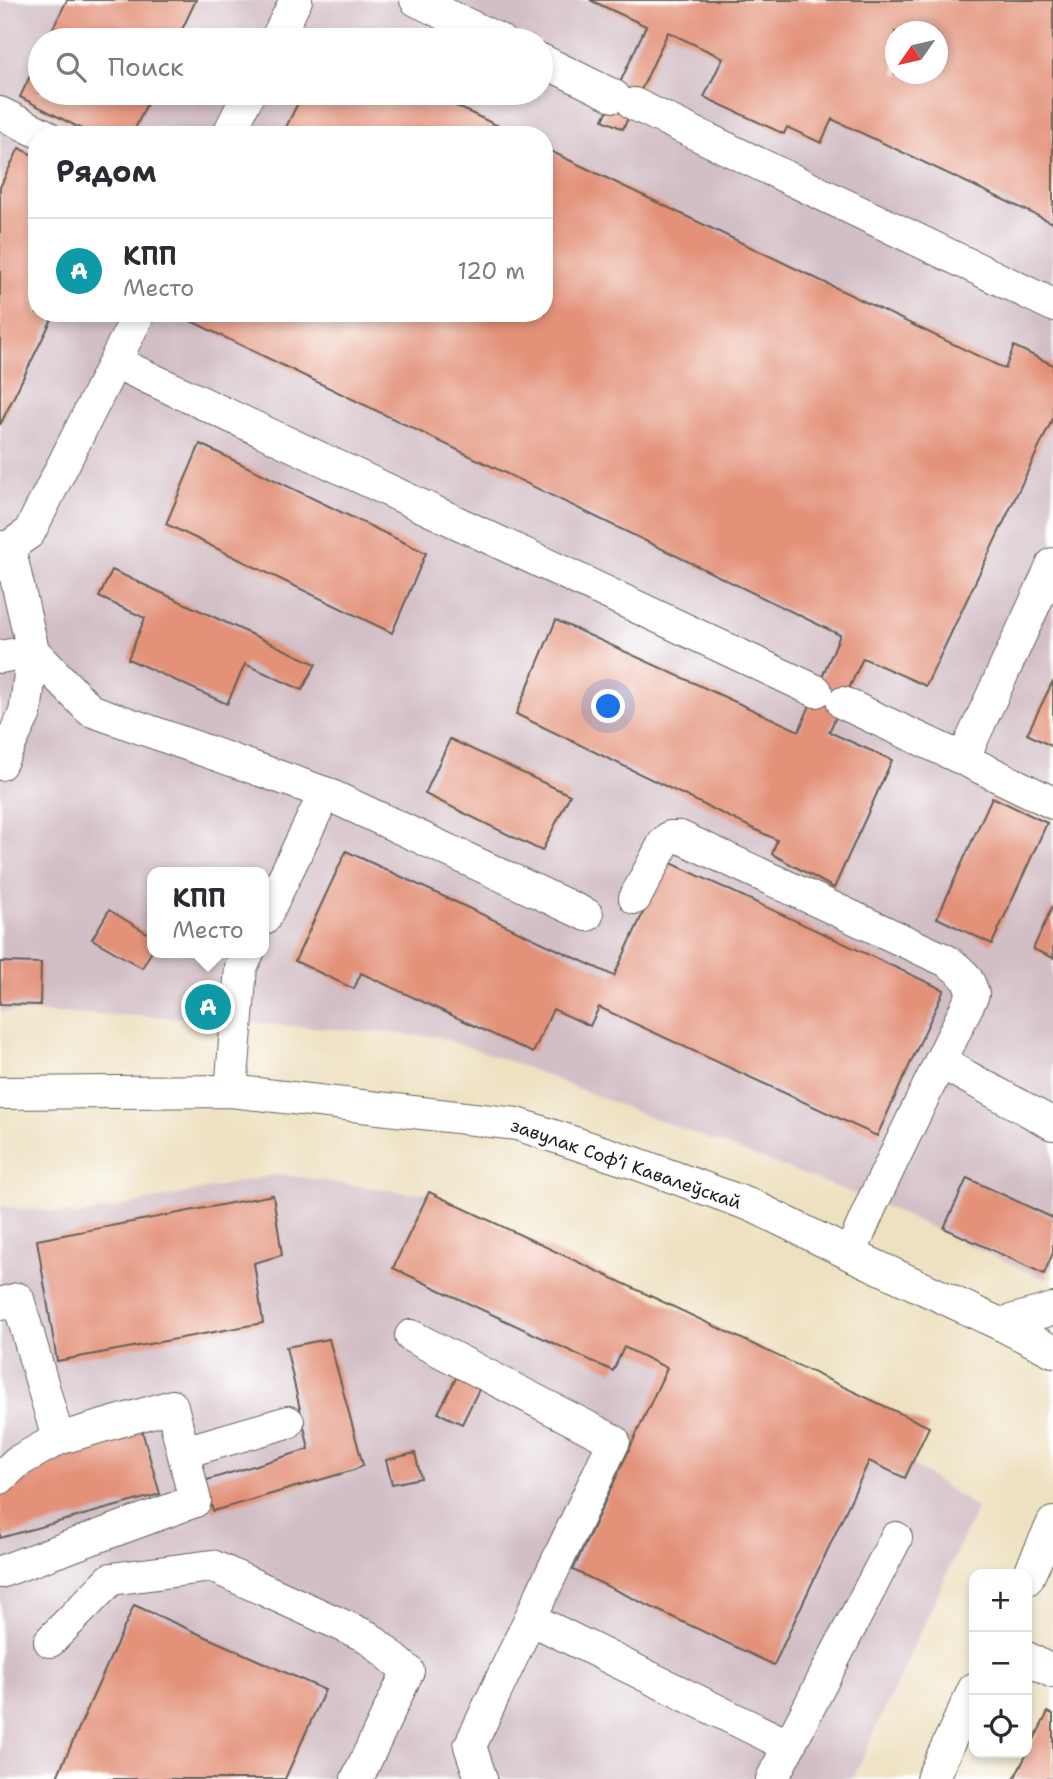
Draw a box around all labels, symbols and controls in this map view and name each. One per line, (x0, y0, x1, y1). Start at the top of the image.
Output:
north arrow (885, 21, 948, 84)
search box (28, 28, 553, 105)
icon: search (52, 48, 90, 86)
text: Поиск (108, 49, 184, 84)
text: Рядом (56, 151, 156, 192)
text: КПП (123, 238, 177, 273)
text: A (70, 256, 88, 286)
text: 120 m (457, 256, 525, 286)
text: Место (123, 273, 194, 303)
your location (591, 689, 625, 723)
popup (147, 867, 269, 958)
text: КПП (172, 880, 226, 915)
text: Место (172, 915, 244, 945)
pin: A (185, 981, 231, 1033)
street label: завулак Софʼі Кавалеўскай (508, 1113, 745, 1215)
map controls (969, 1569, 1032, 1758)
button: + (969, 1569, 1032, 1632)
button: − (969, 1632, 1032, 1695)
button: locate (969, 1695, 1032, 1758)

